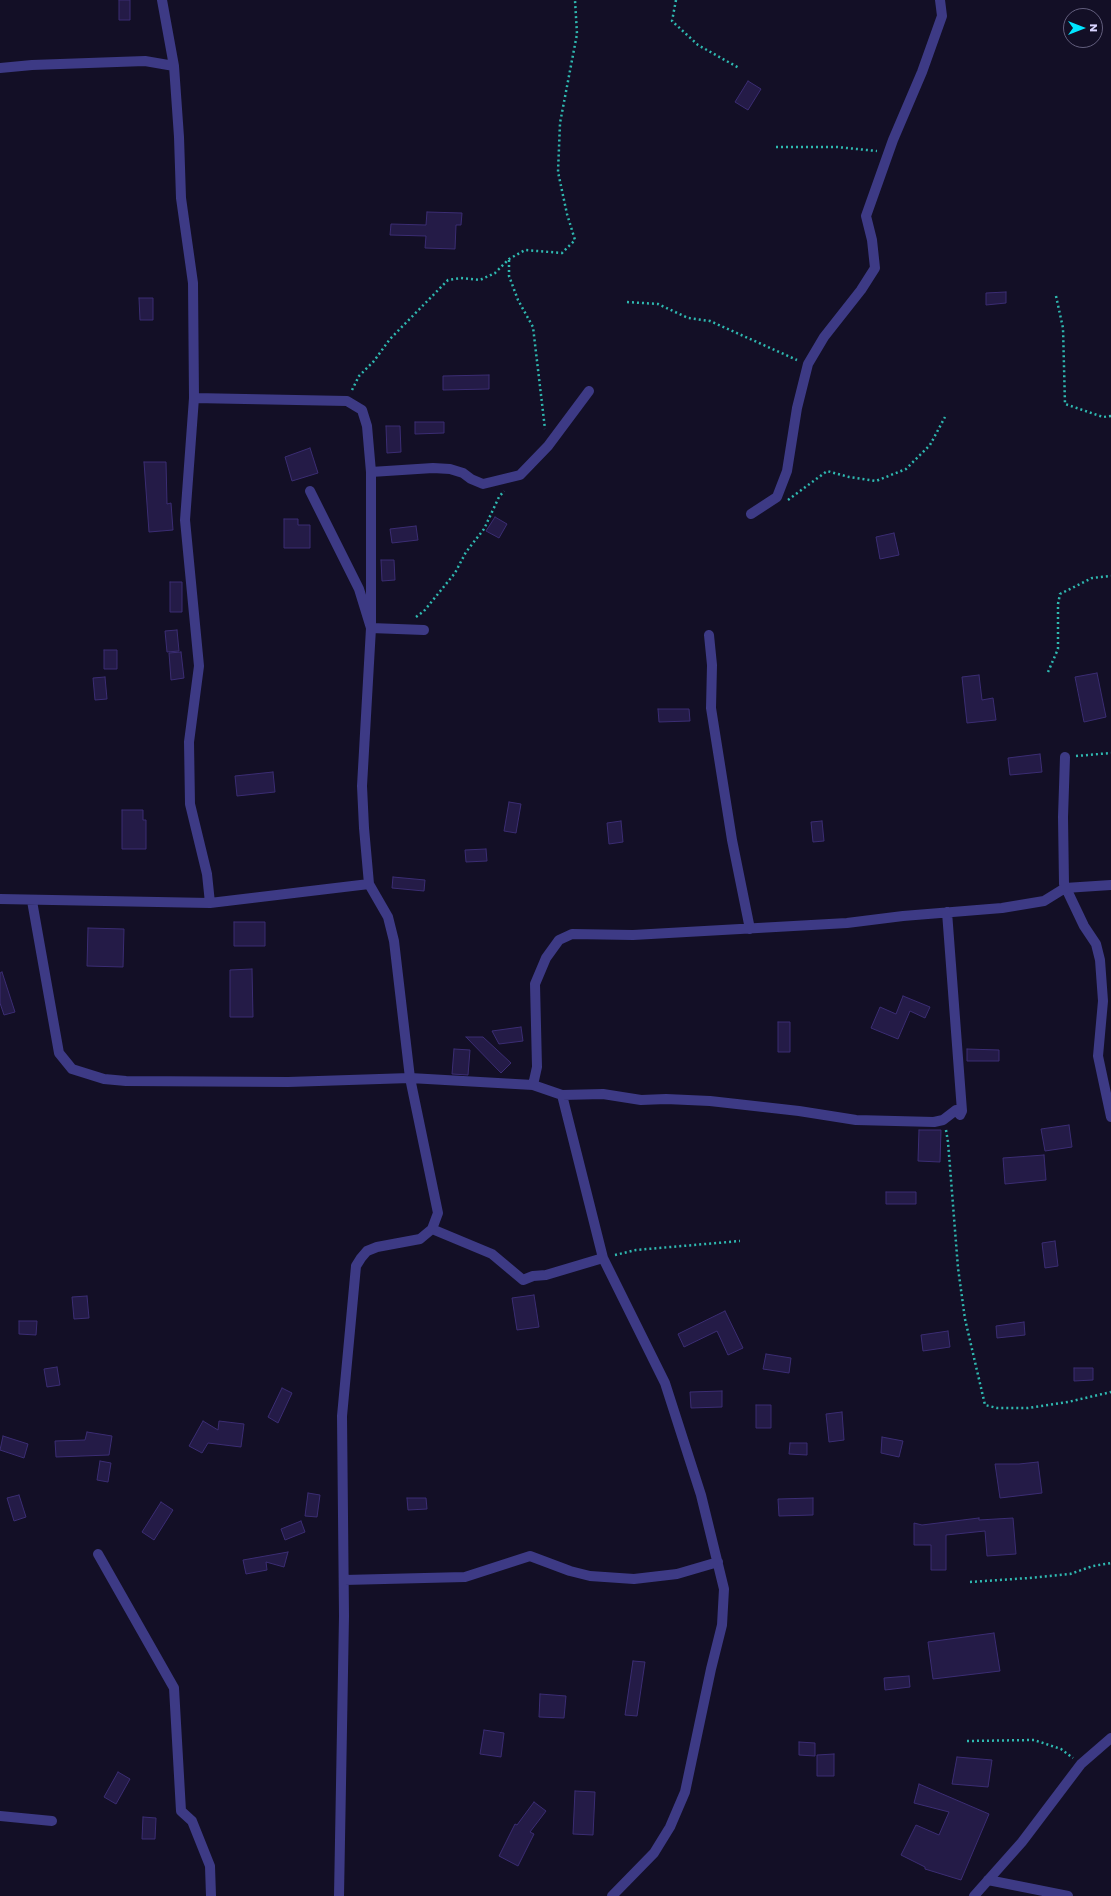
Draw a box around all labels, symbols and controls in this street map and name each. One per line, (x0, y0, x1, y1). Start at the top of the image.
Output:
north arrow (1063, 8, 1103, 48)
text: N (1086, 24, 1102, 32)

